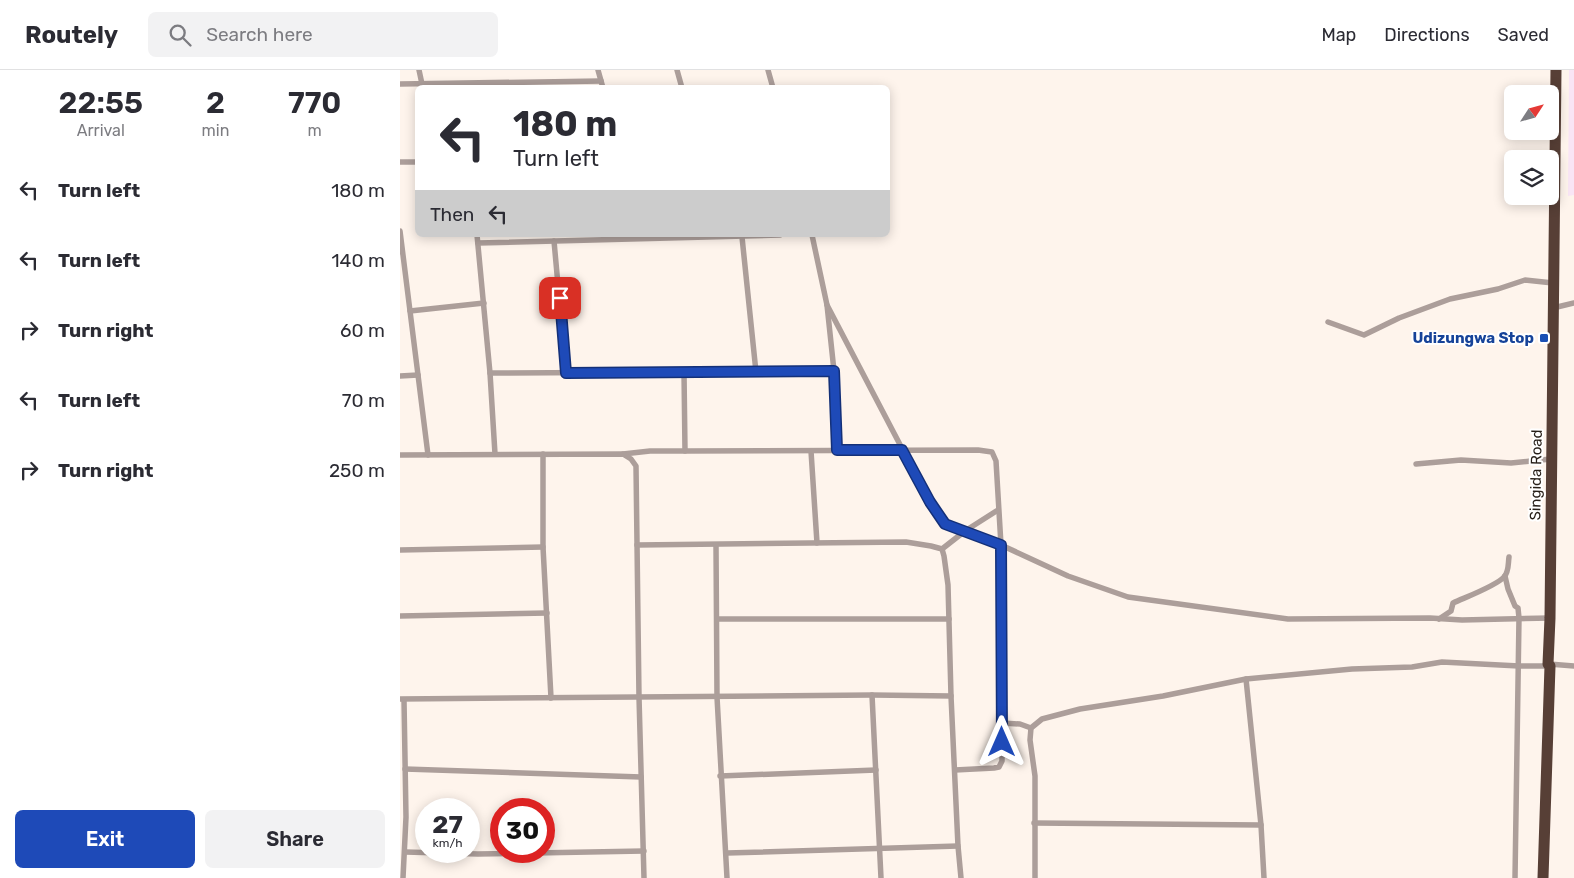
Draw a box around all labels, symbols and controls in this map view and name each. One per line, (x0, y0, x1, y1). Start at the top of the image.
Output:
search box (148, 12, 498, 57)
text: Routely (25, 21, 118, 49)
icon: search (166, 21, 194, 49)
text: Search here (206, 23, 313, 46)
text: Map (1321, 24, 1356, 46)
text: Directions (1384, 24, 1470, 46)
text: Saved (1498, 24, 1549, 46)
text: 22:55 (59, 85, 143, 121)
text: 2 (206, 85, 225, 121)
text: 770 (288, 85, 341, 121)
north arrow (1504, 85, 1559, 140)
map controls (1504, 85, 1559, 205)
text: 180 m (513, 103, 617, 145)
icon: left (430, 105, 495, 170)
text: Arrival (77, 121, 125, 140)
text: min (202, 121, 229, 140)
text: m (308, 121, 322, 140)
text: Turn left (513, 145, 599, 172)
button: layers (1504, 150, 1559, 205)
icon: left (15, 176, 43, 204)
text: Turn left (58, 179, 140, 202)
text: 180 m (331, 179, 385, 202)
icon: left (484, 200, 512, 228)
text: Then (430, 203, 474, 226)
icon: left (15, 246, 43, 274)
text: Turn left (58, 249, 140, 272)
text: 140 m (331, 249, 385, 272)
pin (539, 277, 581, 319)
icon: arrive (546, 284, 574, 312)
icon: right (15, 316, 43, 344)
text: Turn right (58, 319, 153, 342)
text: 60 m (340, 319, 385, 342)
place label: Udizungwa Stop (1412, 329, 1534, 347)
marker: Udizungwa Stop (1538, 332, 1550, 344)
icon: left (15, 386, 43, 414)
text: Turn left (58, 389, 140, 412)
text: 70 m (342, 389, 385, 412)
street label: Singida Road (1526, 429, 1546, 521)
icon: right (15, 456, 43, 484)
text: Turn right (58, 459, 153, 482)
text: 250 m (329, 459, 385, 482)
position arrow (975, 715, 1027, 767)
speed limit sign: 30 (490, 798, 555, 863)
button: Exit (15, 810, 195, 868)
button: Share (205, 810, 385, 868)
text: 27 (432, 810, 463, 839)
text: km/h (433, 836, 462, 850)

